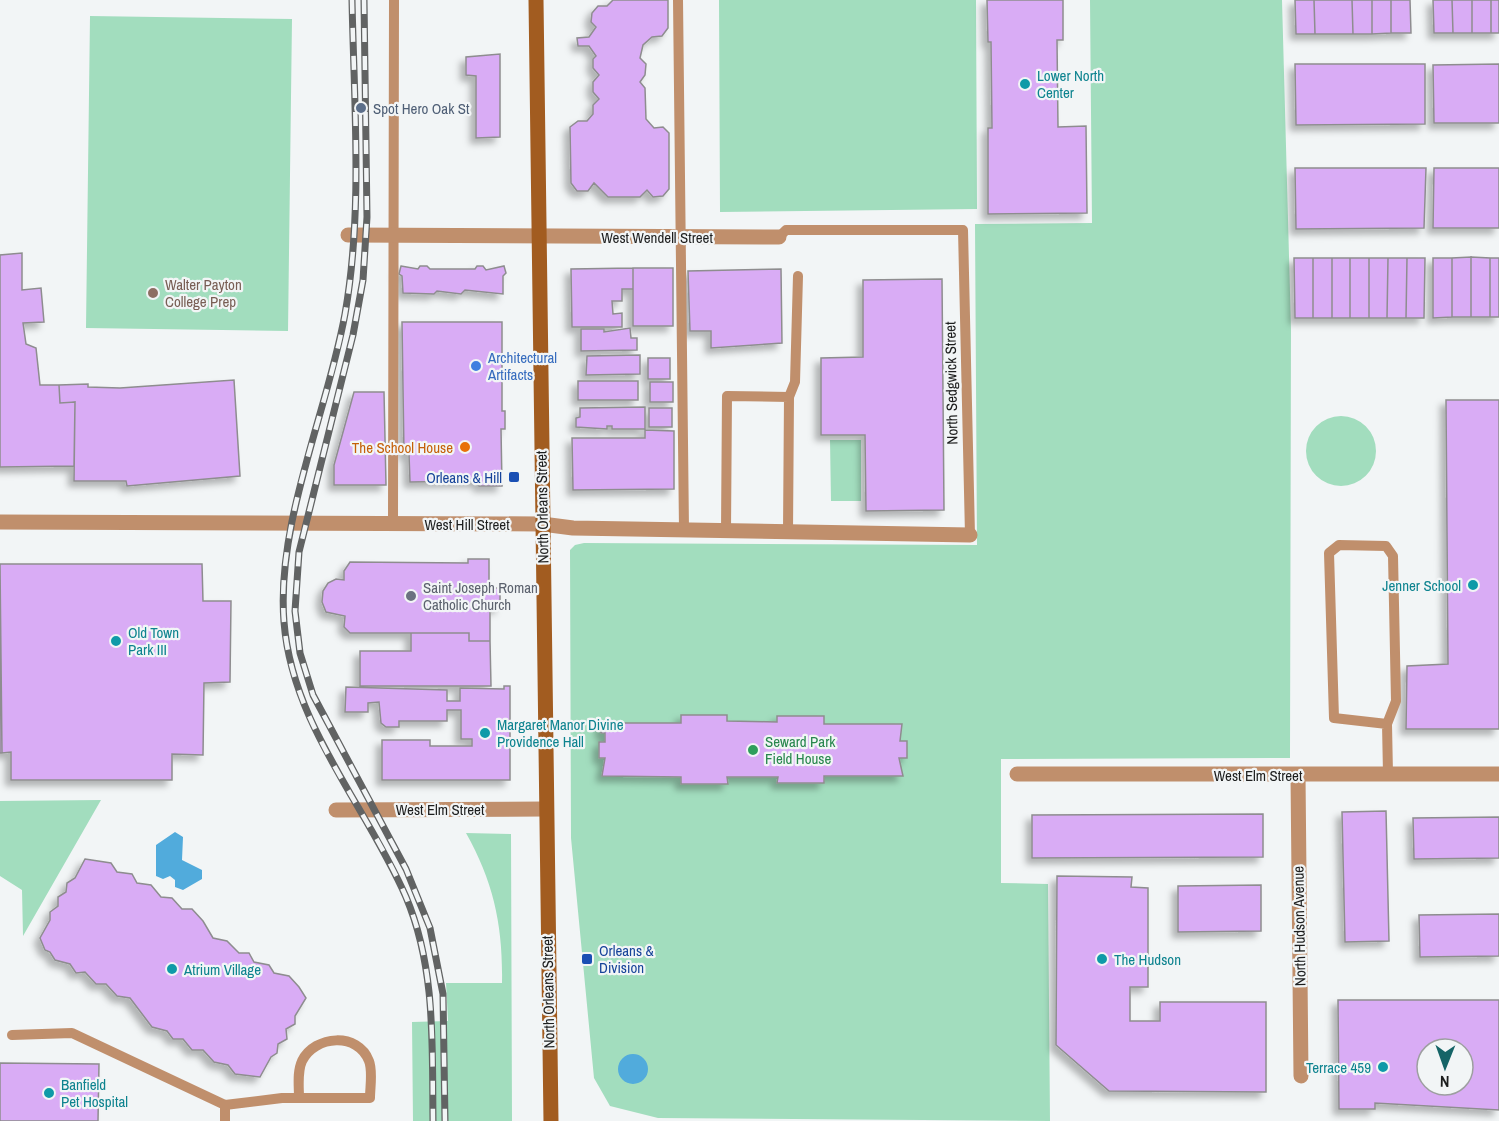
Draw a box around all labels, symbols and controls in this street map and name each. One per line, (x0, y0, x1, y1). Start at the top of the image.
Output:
place label: Lower North Center (1037, 65, 1104, 103)
marker: Lower North Center (1018, 77, 1032, 91)
place label: Spot Hero Oak St (373, 98, 470, 119)
marker: Spot Hero Oak St (354, 101, 368, 115)
street label: West Wendell Street (601, 227, 713, 248)
place label: Walter Payton College Prep (165, 274, 242, 312)
marker: Walter Payton College Prep (146, 286, 160, 300)
street label: North Sedgwick Street (939, 321, 963, 445)
place label: Architectural Artifacts (487, 347, 557, 385)
marker: Architectural Artifacts (469, 359, 483, 373)
place label: The School House (352, 437, 453, 458)
marker: The School House (458, 440, 472, 454)
street label: North Orleans Street (531, 450, 553, 564)
place label: Orleans & Hill (426, 467, 502, 488)
marker: Orleans & Hill (507, 470, 521, 484)
street label: West Hill Street (424, 514, 510, 535)
place label: Jenner School (1382, 575, 1461, 596)
place label: Saint Joseph Roman Catholic Church (423, 577, 538, 615)
marker: Jenner School (1466, 578, 1480, 592)
marker: Saint Joseph Roman Catholic Church (404, 589, 418, 603)
place label: Old Town Park III (128, 622, 179, 660)
marker: Old Town Park III (109, 634, 123, 648)
place label: Margaret Manor Divine Providence Hall (497, 714, 624, 752)
marker: Margaret Manor Divine Providence Hall (478, 726, 492, 740)
place label: Seward Park Field House (765, 731, 836, 769)
marker: Seward Park Field House (746, 743, 760, 757)
street label: West Elm Street (1214, 765, 1303, 786)
street label: West Elm Street (396, 799, 485, 820)
street label: North Hudson Avenue (1287, 866, 1311, 986)
street label: North Orleans Street (537, 935, 559, 1049)
place label: Orleans & Division (599, 940, 654, 978)
place label: The Hudson (1114, 949, 1181, 970)
marker: Orleans & Division (580, 952, 594, 966)
marker: The Hudson (1095, 952, 1109, 966)
place label: Atrium Village (183, 959, 261, 980)
marker: Atrium Village (165, 962, 179, 976)
north arrow (1415, 1037, 1475, 1097)
place label: Terrace 459 (1306, 1057, 1371, 1078)
marker: Terrace 459 (1376, 1060, 1390, 1074)
text: N (1440, 1071, 1450, 1093)
place label: Banfield Pet Hospital (61, 1074, 128, 1112)
marker: Banfield Pet Hospital (42, 1086, 56, 1100)

